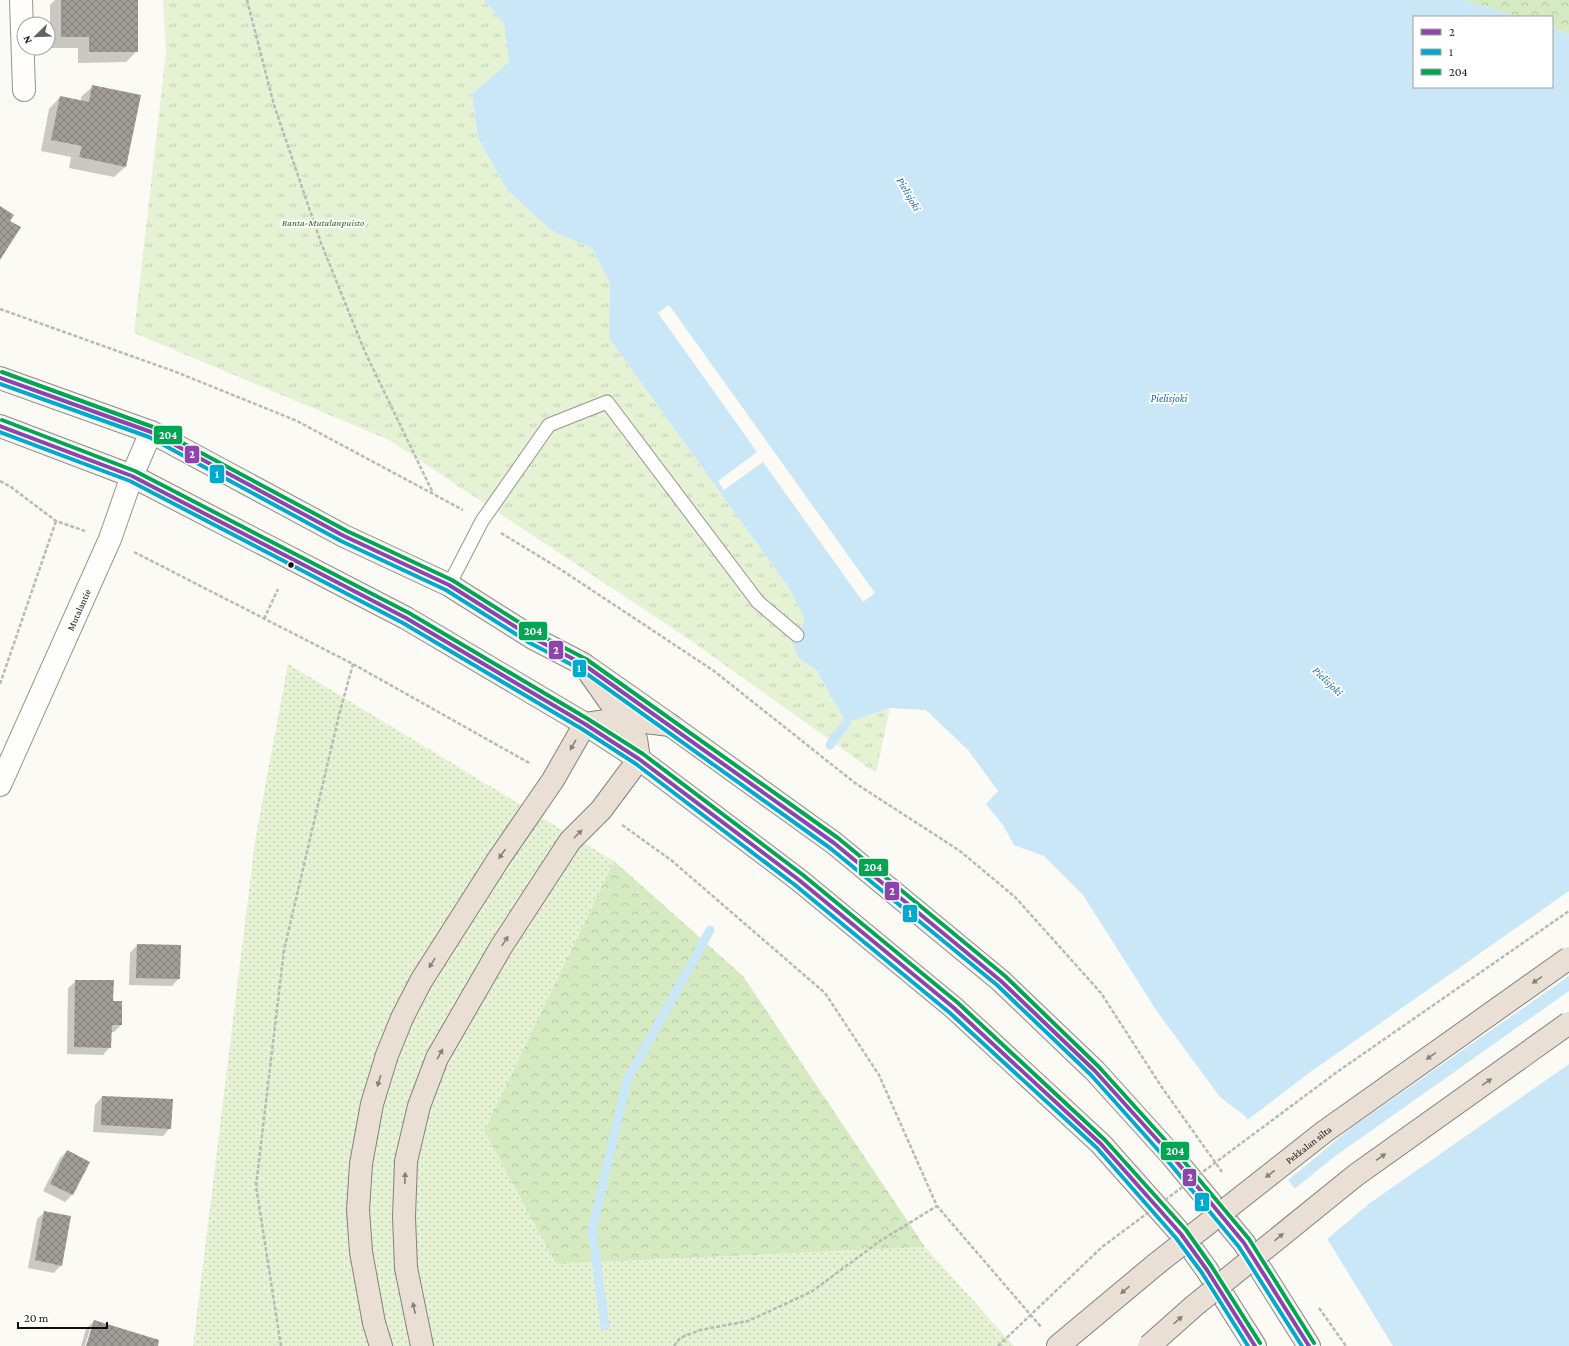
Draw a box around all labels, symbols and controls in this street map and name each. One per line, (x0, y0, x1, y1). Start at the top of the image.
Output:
north arrow (16, 16, 56, 56)
legend (1413, 16, 1553, 88)
text: 2 (1449, 25, 1455, 39)
text: N (20, 34, 34, 46)
text: 1 (1449, 45, 1453, 59)
text: 204 (1449, 65, 1468, 79)
water label: Pielisjoki (894, 175, 923, 214)
park label: Ranta-Mutalanpuisto (282, 217, 364, 228)
water label: Pielisjoki (1151, 392, 1187, 405)
line badge: 204 (153, 425, 183, 445)
text: 204 (159, 429, 177, 441)
line badge: 2 (184, 445, 200, 464)
text: 2 (189, 448, 195, 460)
line badge: 1 (209, 464, 225, 484)
text: 1 (215, 468, 219, 480)
unlabelled marker (286, 560, 296, 570)
street label: Mutalantie (64, 587, 93, 632)
line badge: 204 (518, 621, 548, 641)
text: 204 (524, 625, 542, 637)
line badge: 2 (548, 640, 564, 660)
text: 2 (553, 644, 559, 656)
line badge: 1 (572, 659, 587, 678)
text: 1 (577, 662, 581, 674)
water label: Pielisjoki (1310, 664, 1345, 699)
one-way arrow (570, 739, 577, 751)
one-way arrow (573, 829, 583, 839)
one-way arrow (498, 849, 506, 859)
line badge: 204 (858, 858, 889, 877)
text: 204 (864, 861, 882, 873)
line badge: 2 (884, 881, 900, 901)
text: 2 (889, 885, 895, 897)
line badge: 1 (902, 904, 918, 923)
text: 1 (908, 907, 912, 919)
one-way arrow (501, 936, 509, 946)
one-way arrow (428, 958, 436, 968)
one-way arrow (1532, 976, 1543, 984)
one-way arrow (436, 1048, 443, 1059)
one-way arrow (1426, 1052, 1437, 1060)
one-way arrow (376, 1076, 382, 1088)
one-way arrow (1481, 1078, 1492, 1086)
street label: Pekkalan silta (1283, 1123, 1334, 1166)
line badge: 204 (1160, 1141, 1190, 1161)
text: 204 (1166, 1145, 1184, 1157)
one-way arrow (1376, 1153, 1386, 1161)
line badge: 2 (1182, 1168, 1197, 1187)
one-way arrow (1265, 1170, 1276, 1179)
text: 2 (1187, 1171, 1193, 1183)
one-way arrow (402, 1172, 409, 1184)
line badge: 1 (1194, 1192, 1210, 1212)
text: 1 (1200, 1196, 1204, 1208)
one-way arrow (1273, 1233, 1284, 1242)
one-way arrow (1119, 1286, 1130, 1295)
one-way arrow (410, 1302, 416, 1314)
scale bar (18, 1304, 107, 1330)
text: 20 m (24, 1311, 49, 1325)
one-way arrow (1173, 1315, 1183, 1325)

